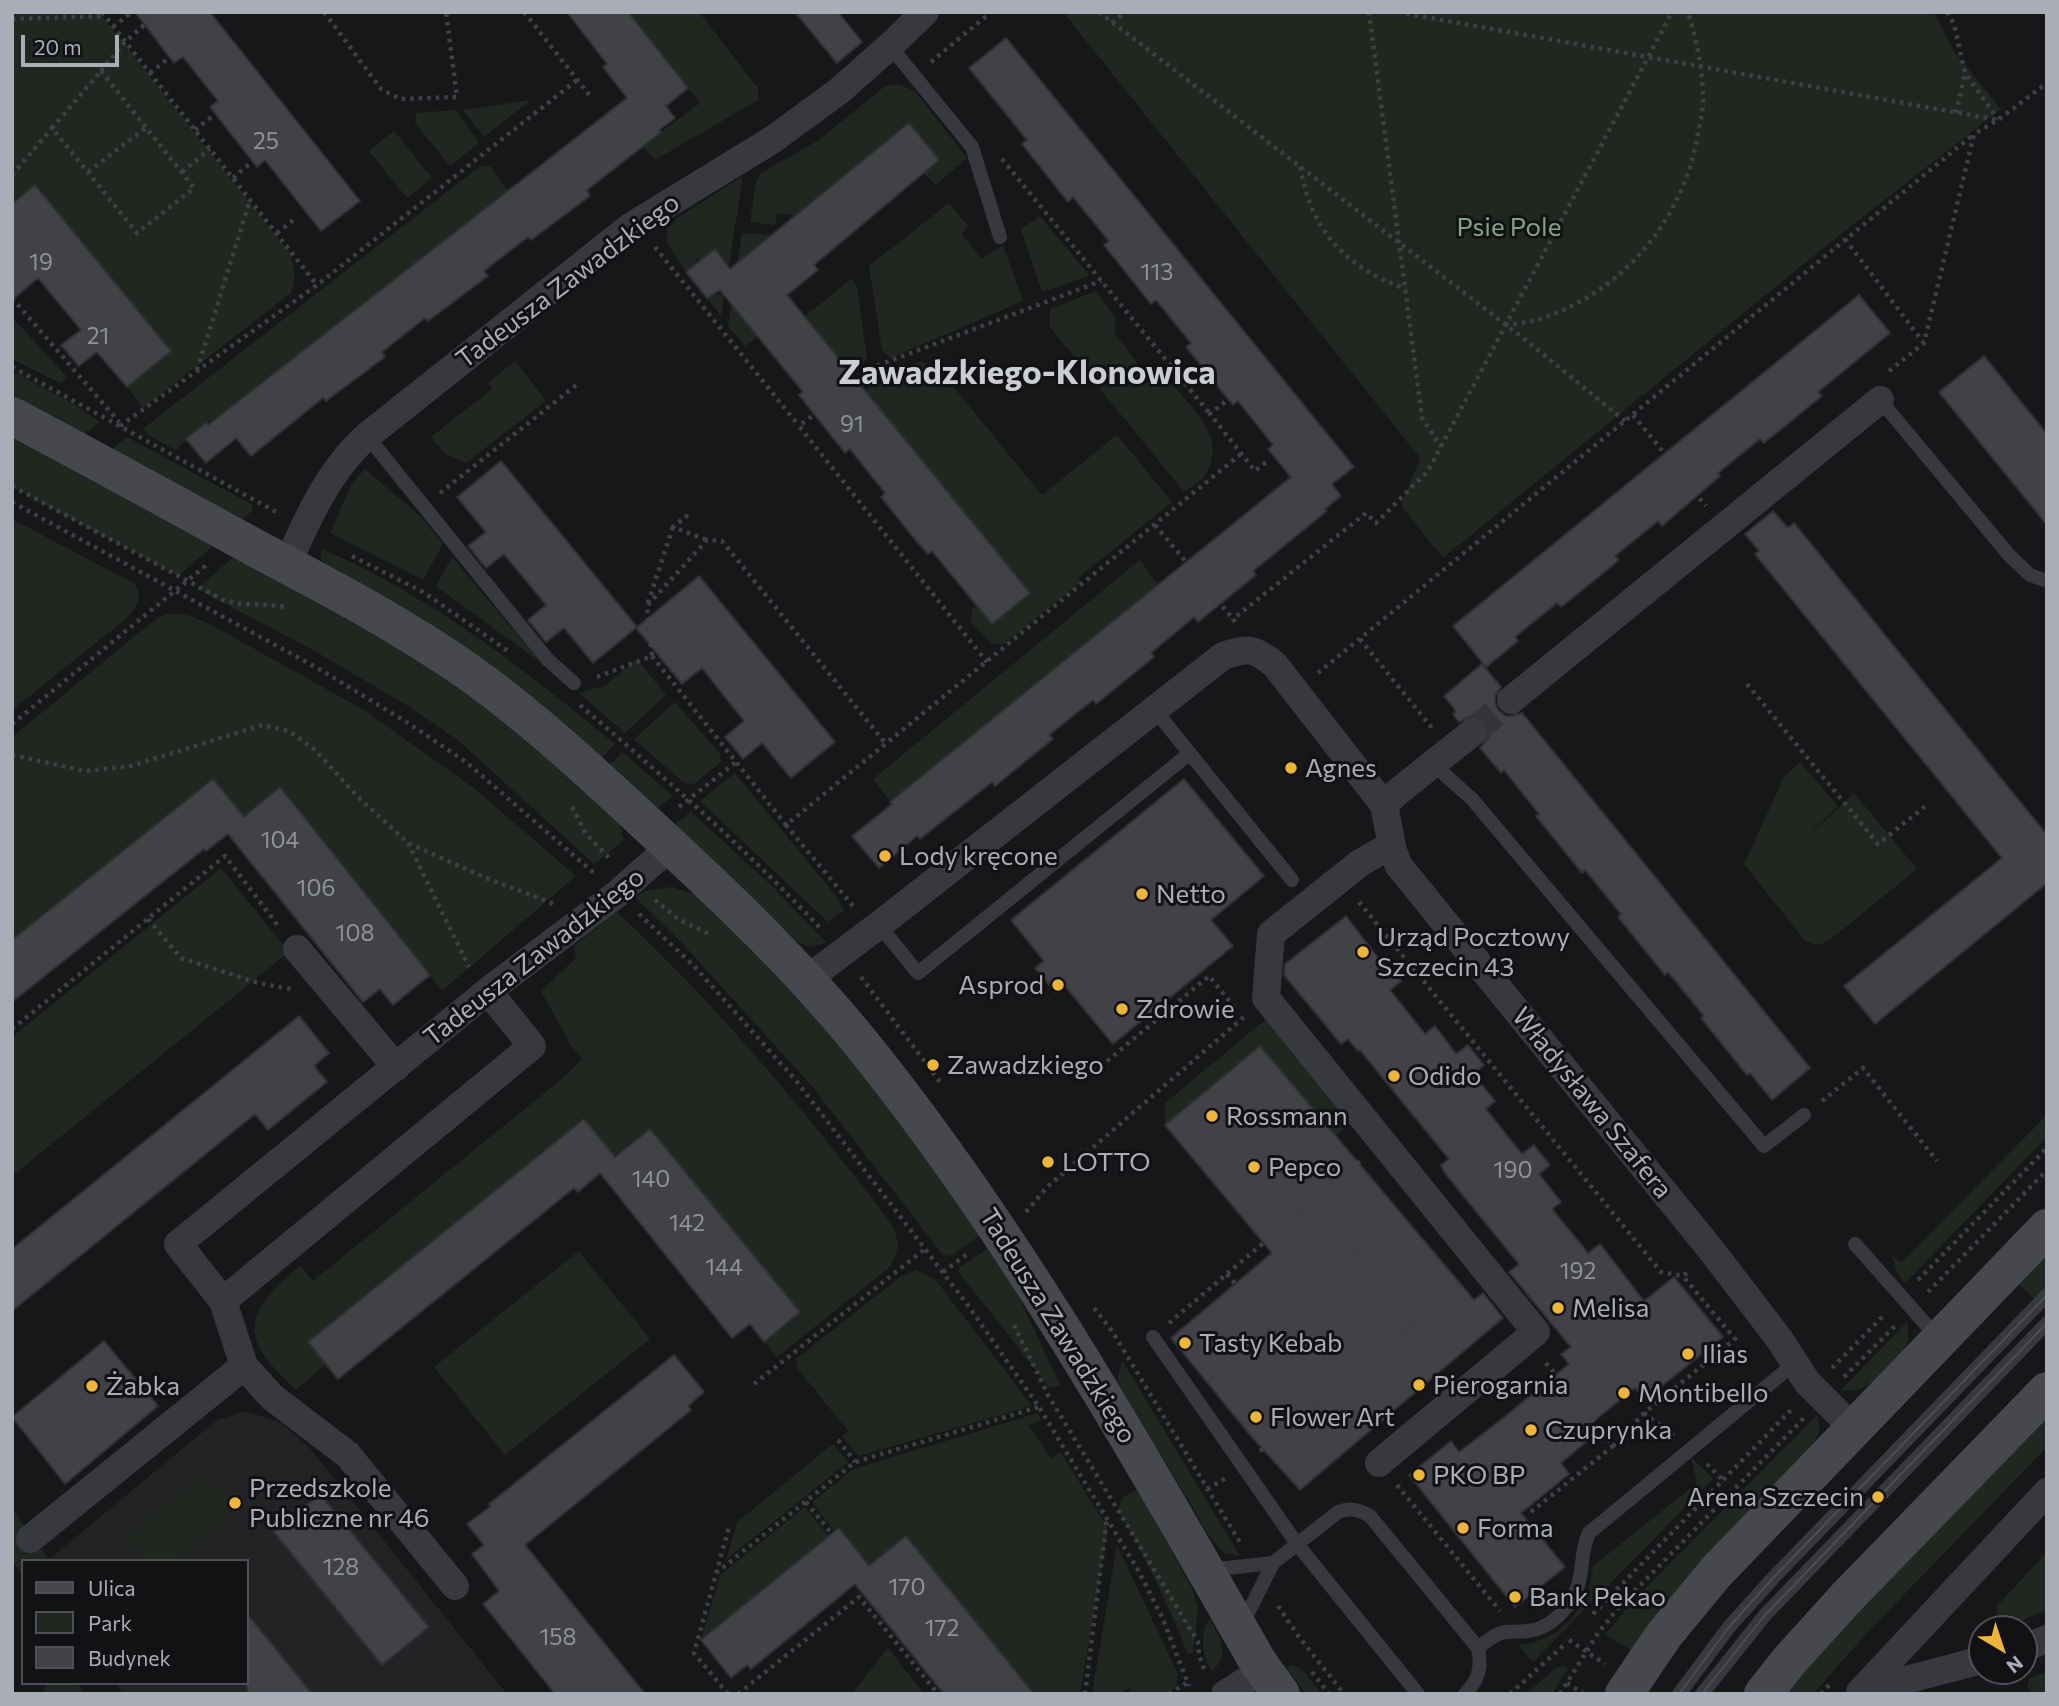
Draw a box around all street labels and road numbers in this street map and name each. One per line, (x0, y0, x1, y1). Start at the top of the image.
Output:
street label: Tadeusza Zawadzkiego (450, 187, 686, 375)
street label: Tadeusza Zawadzkiego (418, 861, 650, 1053)
street label: Władysława Szafera (1505, 1001, 1679, 1205)
street label: Tadeusza Zawadzkiego (973, 1203, 1143, 1449)

